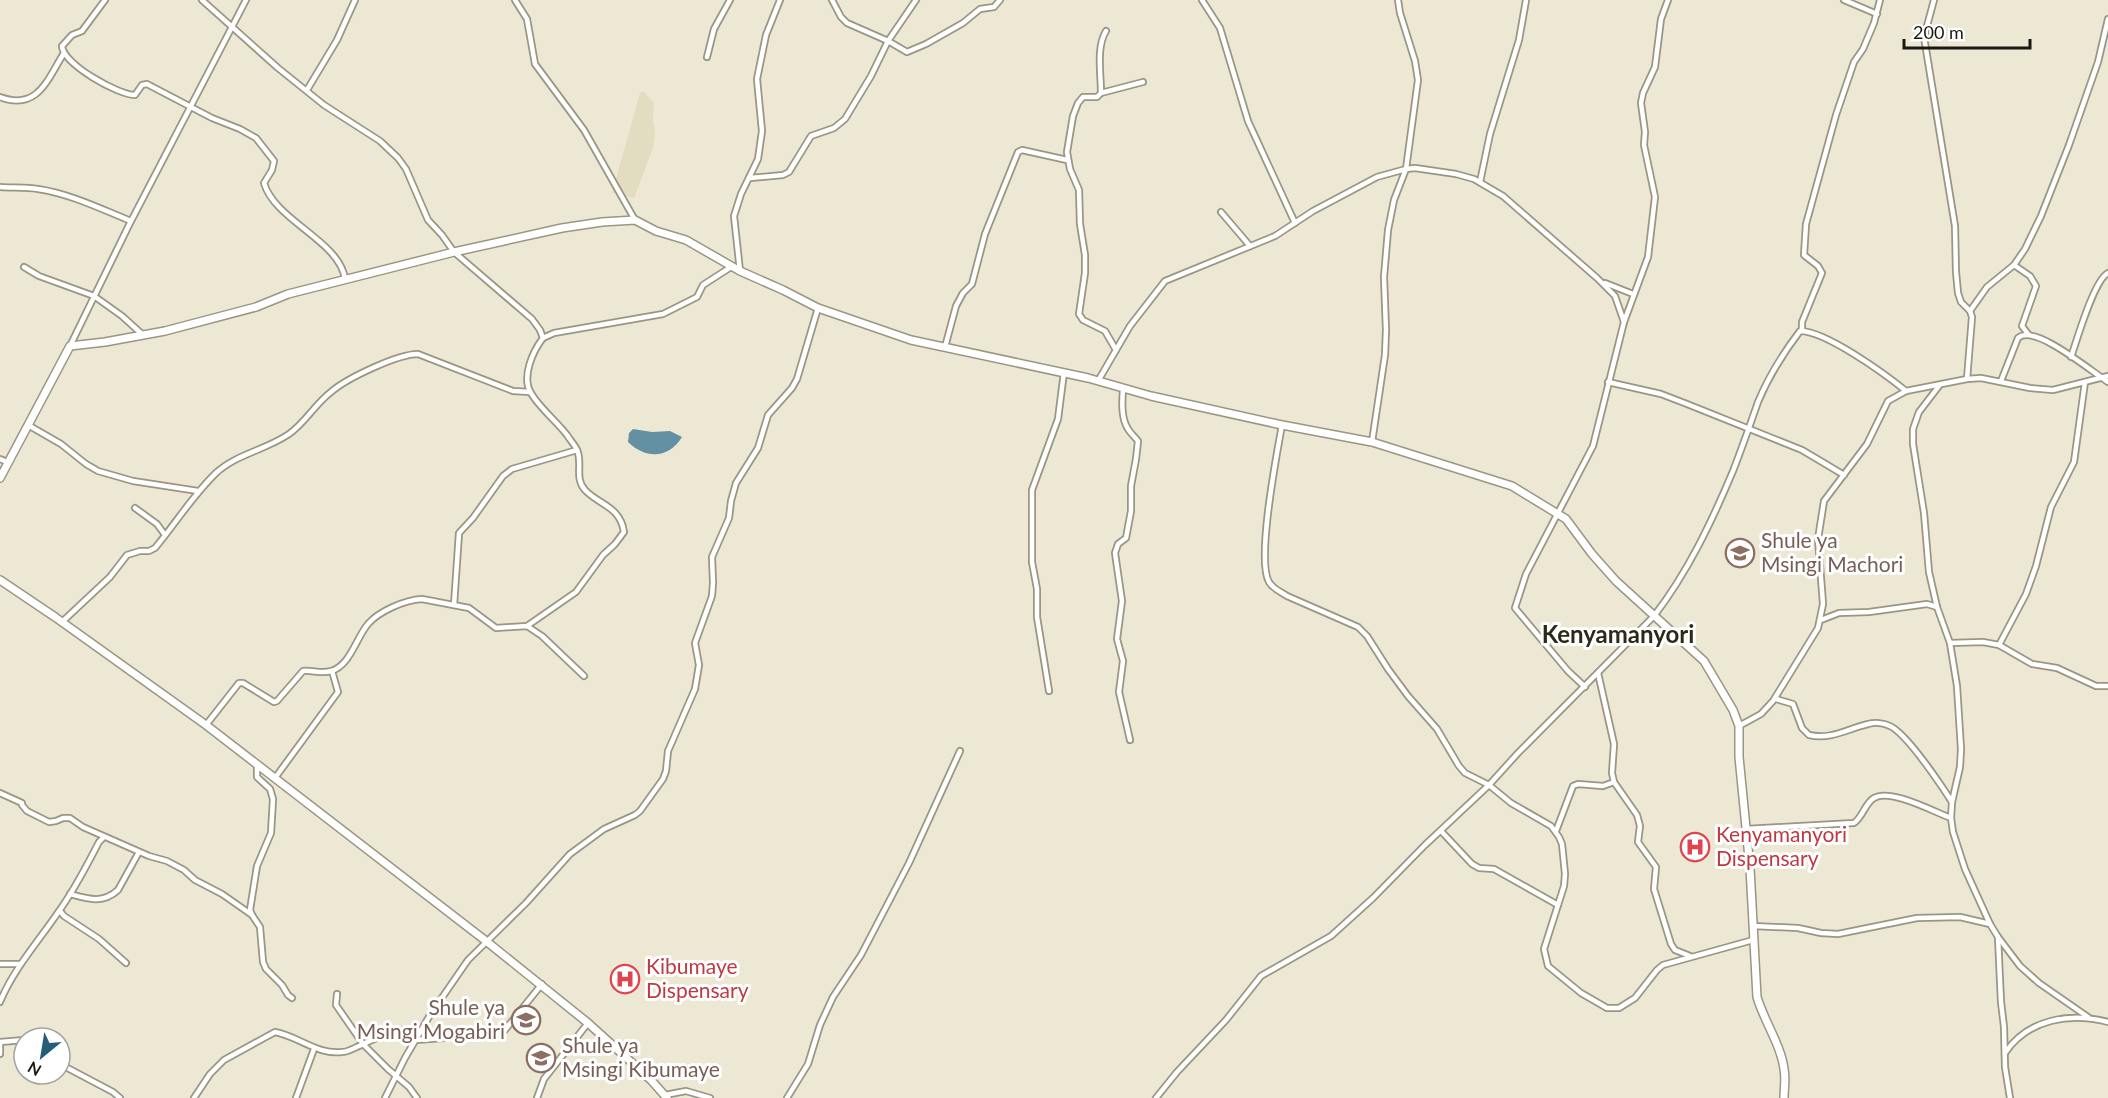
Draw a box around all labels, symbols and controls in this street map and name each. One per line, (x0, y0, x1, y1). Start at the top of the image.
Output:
scale bar (1904, 12, 2030, 50)
text: 200 m (1913, 21, 1964, 43)
place label: Shule ya Msingi Machori (1761, 527, 1903, 576)
school or university icon: Shule ya Msingi Machori (1724, 537, 1756, 569)
district label: Kenyamanyori (1542, 619, 1694, 648)
place label: Kenyamanyori Dispensary (1716, 821, 1847, 870)
hospital icon: Kenyamanyori Dispensary (1679, 831, 1711, 863)
place label: Kibumaye Dispensary (646, 953, 749, 1002)
hospital icon: Kibumaye Dispensary (609, 963, 641, 995)
place label: Shule ya Msingi Mogabiri (357, 994, 505, 1043)
school or university icon: Shule ya Msingi Mogabiri (510, 1004, 542, 1036)
north arrow (12, 1026, 72, 1086)
place label: Shule ya Msingi Kibumaye (562, 1032, 720, 1081)
school or university icon: Shule ya Msingi Kibumaye (525, 1042, 557, 1074)
text: N (24, 1058, 44, 1081)

